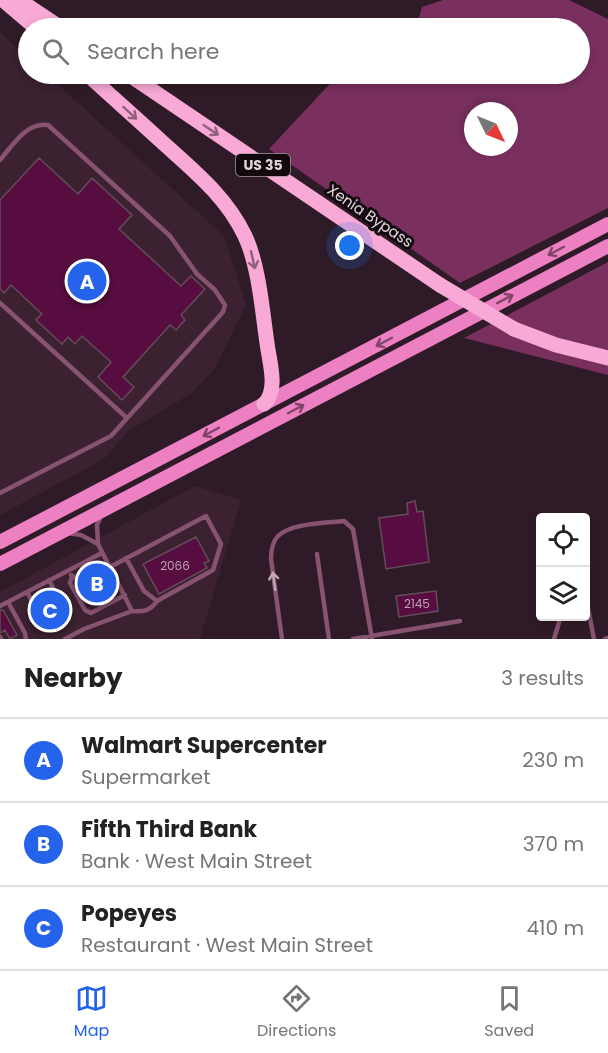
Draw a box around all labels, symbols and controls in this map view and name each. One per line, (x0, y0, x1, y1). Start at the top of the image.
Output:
search box (18, 18, 590, 84)
icon: search (39, 35, 72, 68)
text: Search here (87, 36, 220, 67)
north arrow (464, 102, 518, 156)
one-way arrow (122, 106, 137, 120)
one-way arrow (202, 124, 219, 136)
road number: US 35 (236, 154, 290, 176)
street label: Xenia Bypass (323, 179, 418, 252)
your location (335, 231, 364, 260)
one-way arrow (548, 246, 566, 257)
one-way arrow (247, 250, 259, 269)
pin: A (68, 258, 106, 304)
one-way arrow (496, 293, 514, 304)
one-way arrow (375, 337, 393, 348)
one-way arrow (286, 403, 304, 415)
one-way arrow (203, 426, 220, 438)
map controls (536, 513, 590, 621)
button: locate (536, 513, 590, 567)
house number: 2066 (160, 557, 190, 574)
pin: B (78, 560, 116, 606)
button: layers (536, 567, 590, 621)
one-way arrow (268, 572, 279, 591)
pin: C (31, 588, 70, 632)
house number: 2145 (404, 595, 430, 612)
text: Nearby (24, 660, 122, 696)
text: 3 results (501, 664, 584, 692)
text: Walmart Supercenter (81, 730, 327, 761)
text: A (36, 746, 51, 774)
text: 230 m (522, 746, 584, 774)
text: Supermarket (81, 763, 210, 791)
text: Fifth Third Bank (81, 814, 257, 845)
text: B (37, 830, 50, 858)
text: 370 m (523, 830, 584, 858)
text: Bank · West Main Street (81, 847, 312, 875)
text: Popeyes (81, 898, 177, 929)
text: C (36, 914, 51, 942)
text: 410 m (527, 914, 584, 942)
text: Restaurant · West Main Street (81, 931, 373, 959)
tab: Map (74, 982, 109, 1043)
tab: Directions (257, 982, 336, 1043)
tab: Saved (484, 982, 534, 1043)

